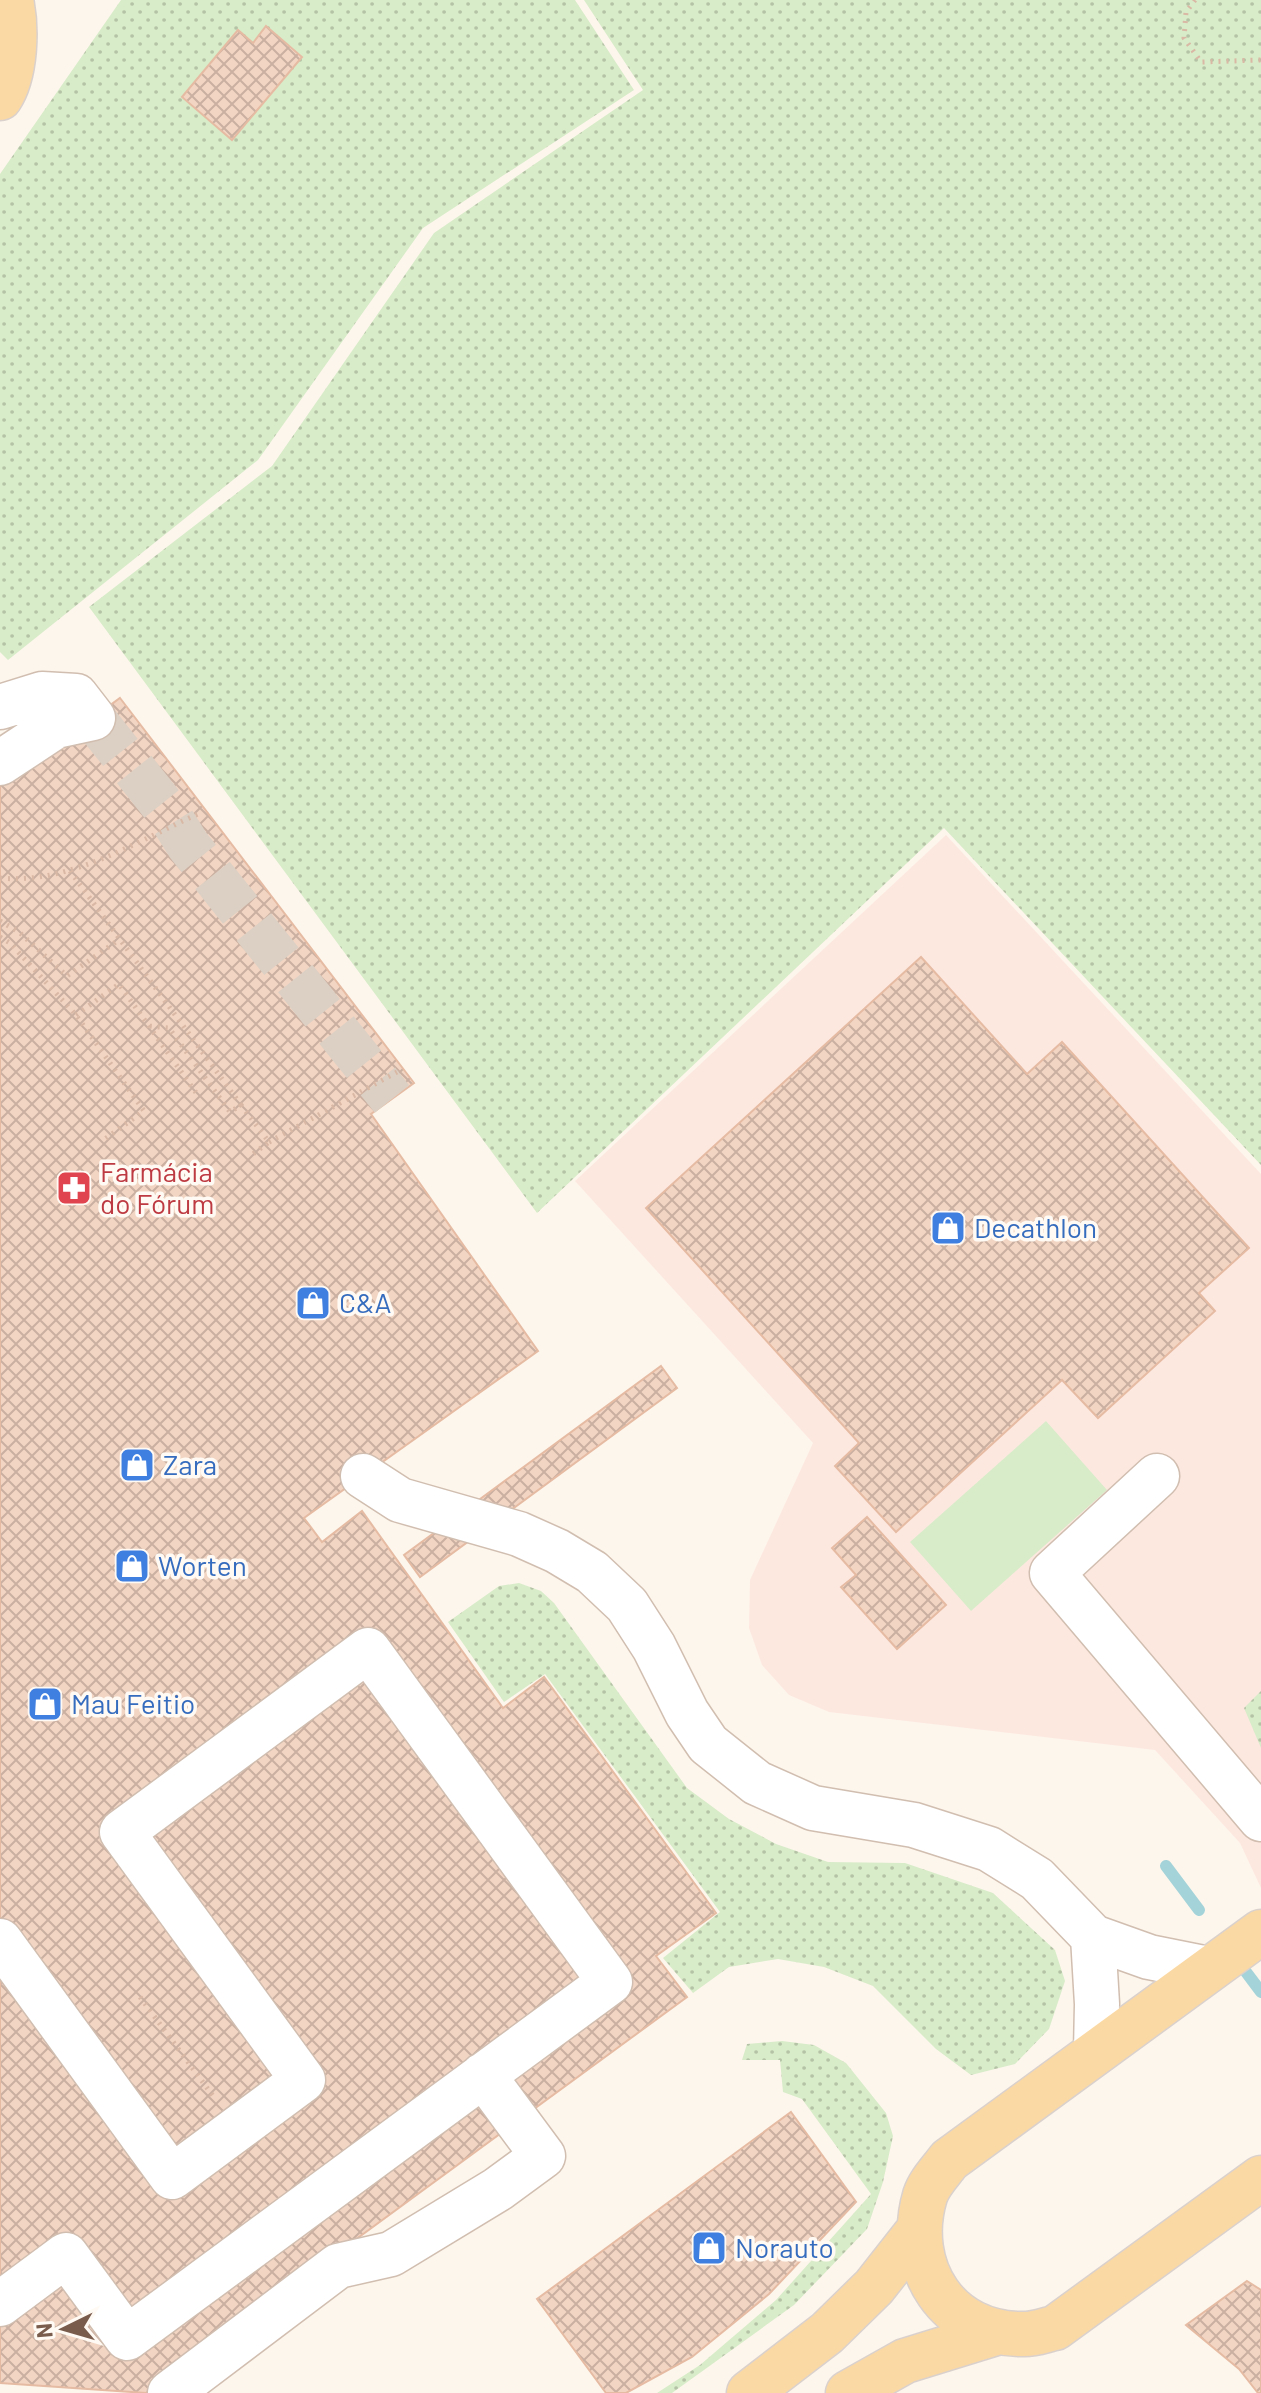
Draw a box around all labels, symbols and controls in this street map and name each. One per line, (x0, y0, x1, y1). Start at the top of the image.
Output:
place label: Farmácia do Fórum (100, 1154, 214, 1220)
pharmacy icon: Farmácia do Fórum (55, 1169, 93, 1207)
shop icon: Decathlon (929, 1209, 967, 1247)
place label: Decathlon (974, 1210, 1097, 1244)
shop icon: C&A (294, 1284, 332, 1322)
place label: C&A (339, 1285, 391, 1319)
shop icon: Zara (118, 1446, 156, 1484)
place label: Zara (163, 1447, 217, 1481)
shop icon: Worten (113, 1547, 151, 1585)
place label: Worten (158, 1548, 247, 1582)
shop icon: Mau Feitio (26, 1685, 64, 1723)
place label: Mau Feitio (71, 1686, 195, 1720)
shop icon: Norauto (690, 2229, 728, 2267)
place label: Norauto (735, 2230, 834, 2264)
north arrow (24, 2289, 104, 2369)
text: N (29, 2322, 57, 2339)

